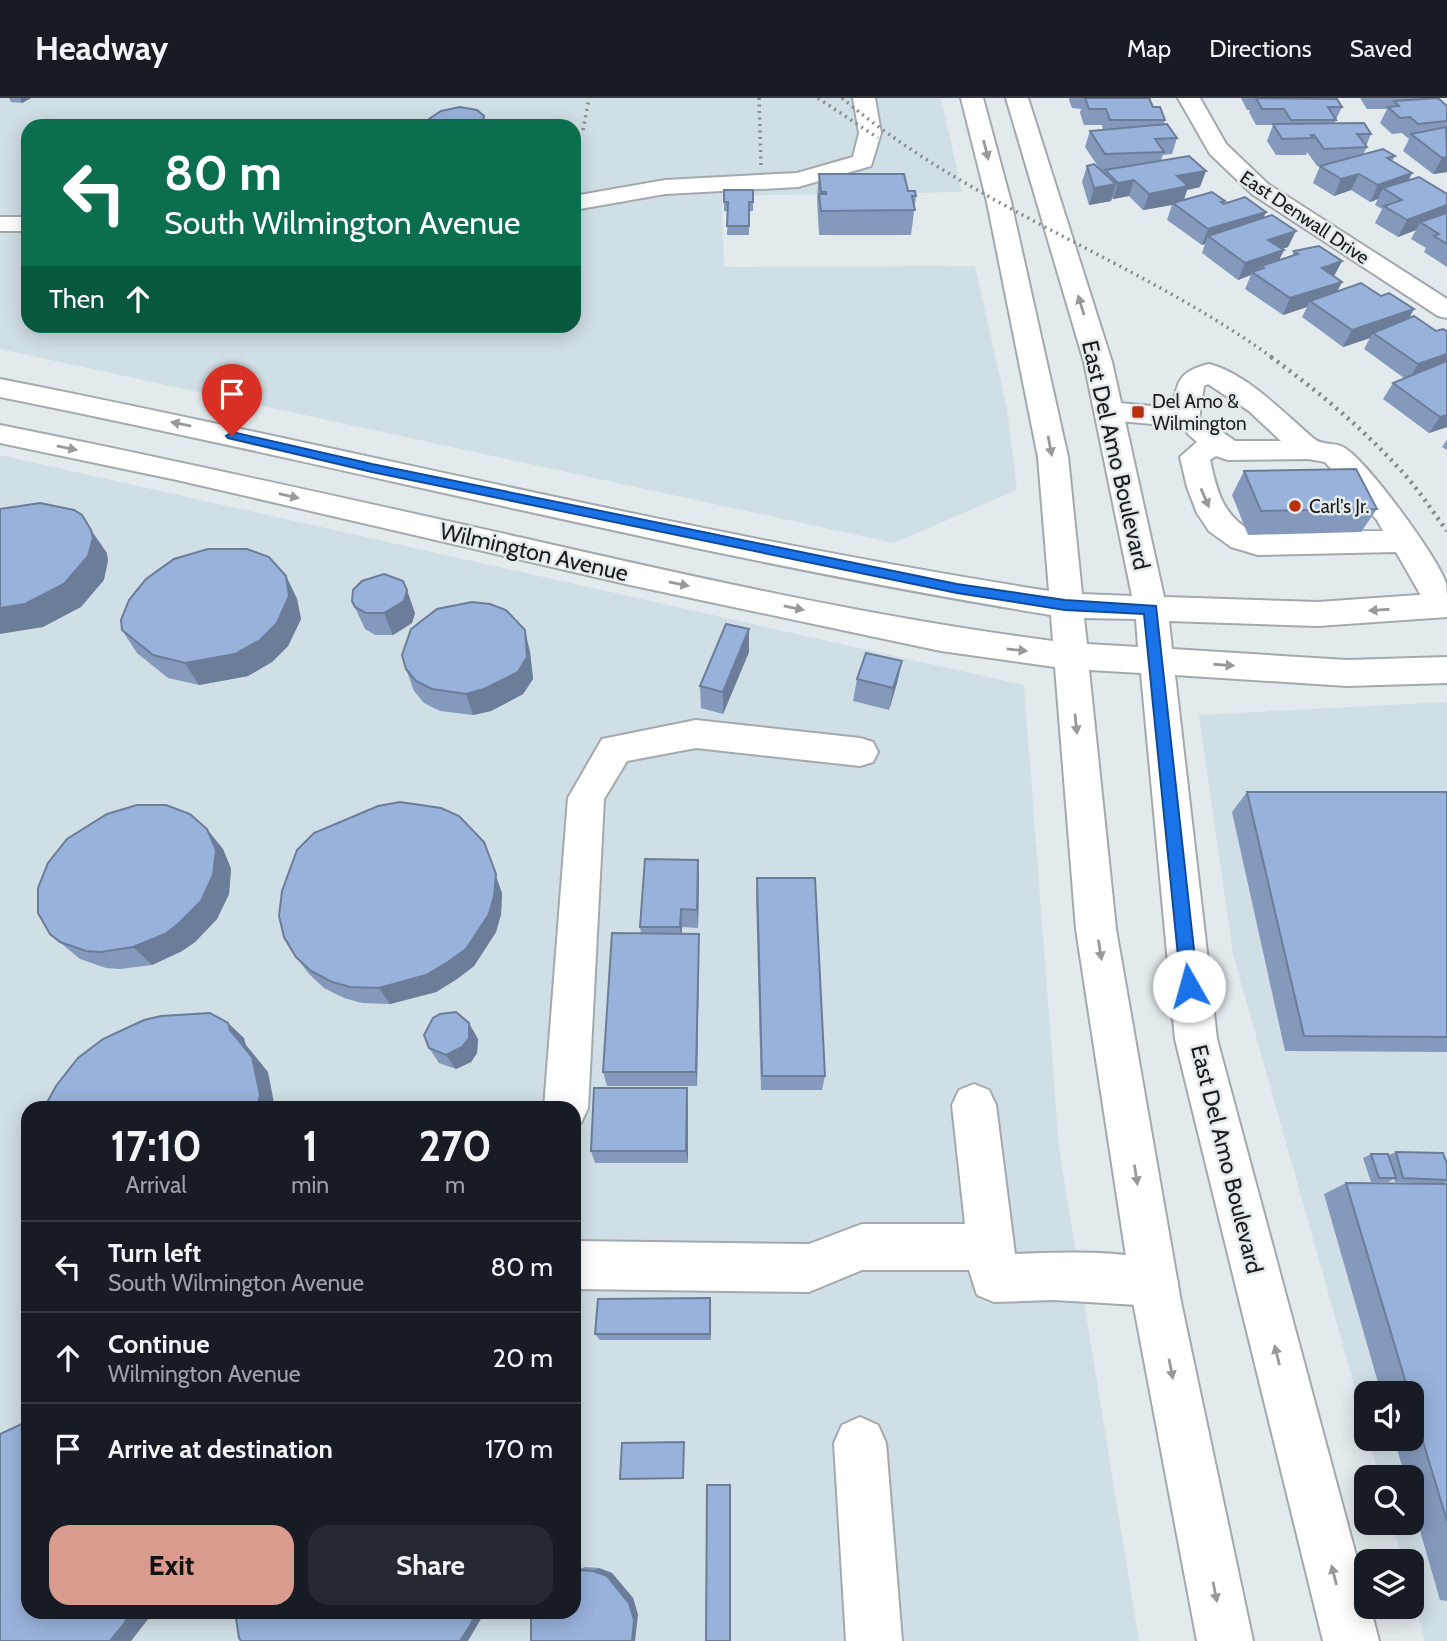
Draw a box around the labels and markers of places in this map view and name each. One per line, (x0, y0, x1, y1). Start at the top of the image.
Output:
pin (202, 364, 262, 436)
place label: Del Amo & Wilmington (1152, 390, 1247, 435)
marker: Del Amo & Wilmington (1130, 404, 1146, 420)
place label: Carl's Jr. (1309, 495, 1369, 518)
marker: Carl's Jr. (1287, 498, 1303, 514)

